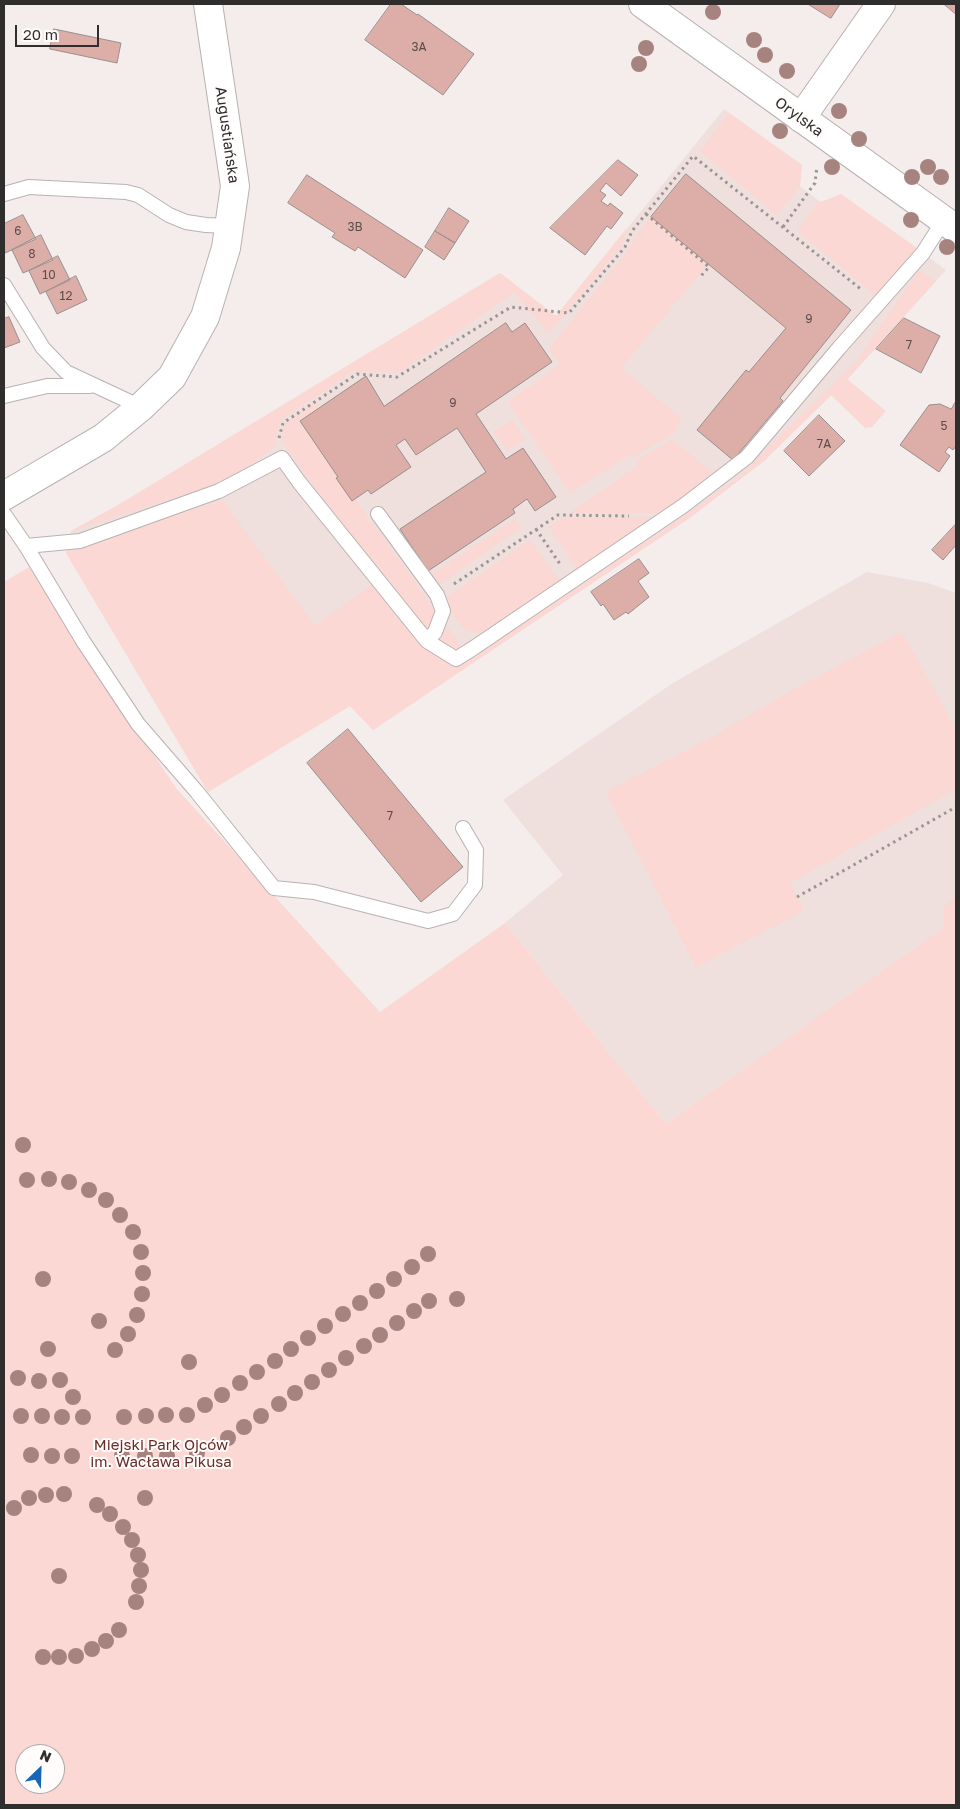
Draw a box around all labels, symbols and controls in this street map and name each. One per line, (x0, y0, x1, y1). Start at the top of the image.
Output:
scale bar (18, 15, 101, 47)
text: 20 m (23, 25, 58, 43)
house number: 3A (411, 40, 427, 54)
street label: Augustiańska (211, 85, 243, 185)
street label: Orylska (771, 93, 827, 141)
house number: 3B (347, 220, 363, 234)
house number: 6 (14, 224, 22, 238)
house number: 8 (28, 247, 36, 261)
house number: 10 (42, 268, 56, 282)
house number: 12 (60, 289, 72, 303)
house number: 9 (805, 312, 813, 326)
house number: 7 (906, 338, 912, 352)
house number: 9 (449, 396, 457, 410)
house number: 5 (941, 419, 947, 433)
house number: 7A (817, 437, 831, 451)
house number: 7 (387, 809, 393, 823)
park label: Miejski Park Ojców im. Wacława Pikusa (90, 1436, 232, 1471)
north arrow (15, 1744, 65, 1794)
text: N (38, 1746, 54, 1766)

